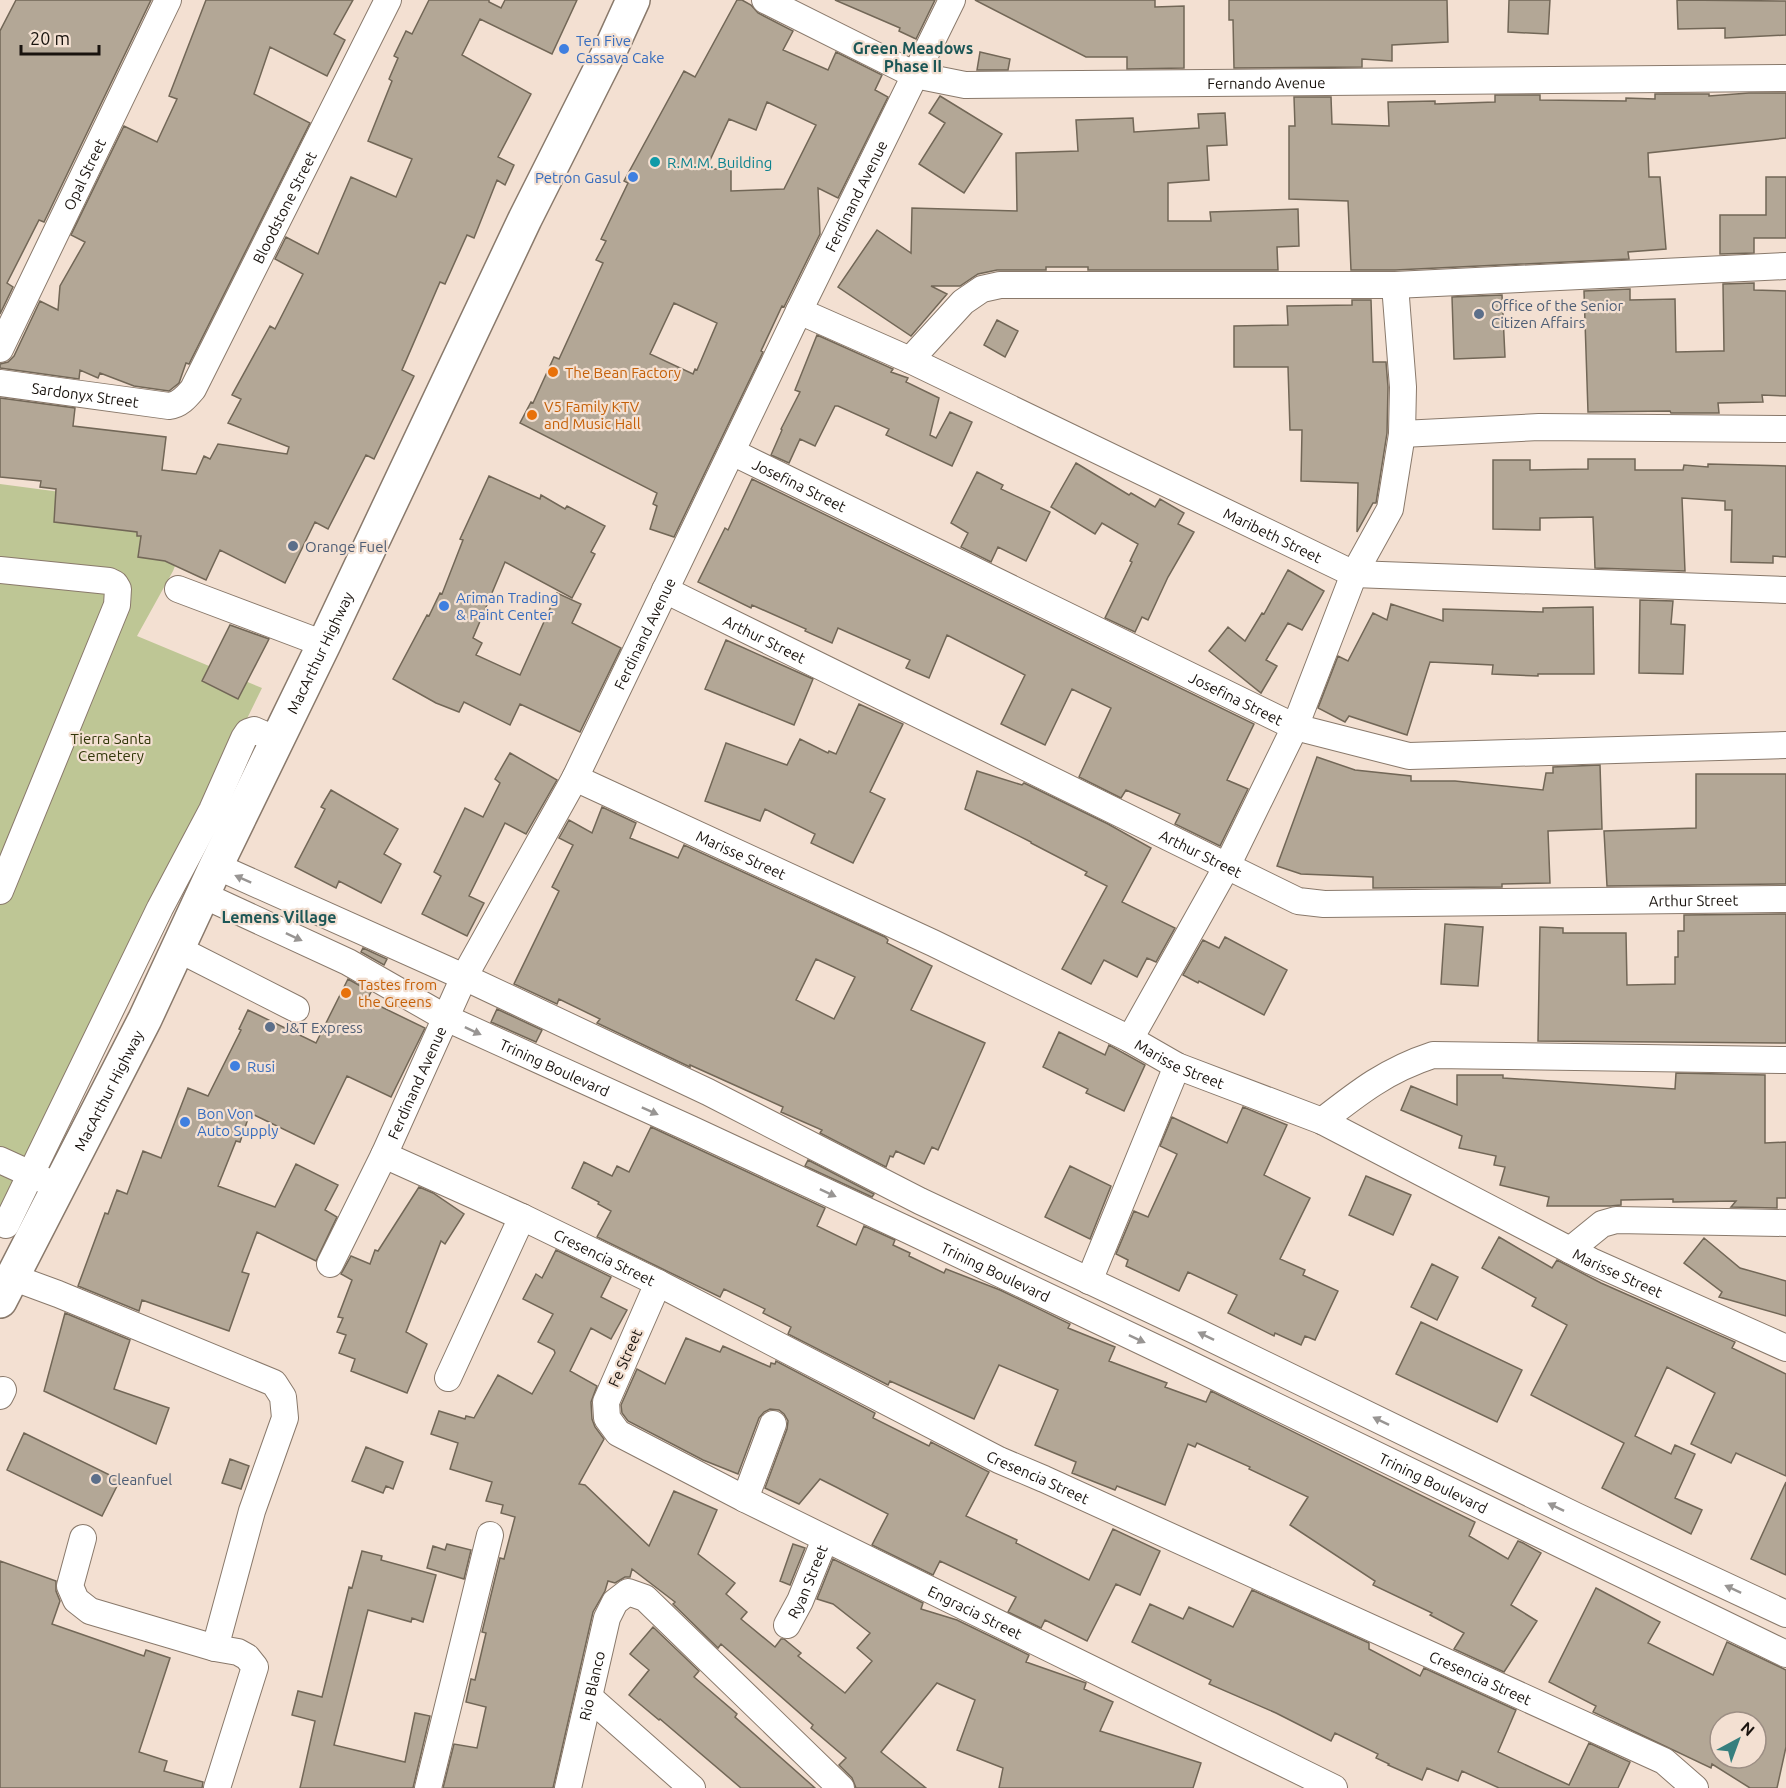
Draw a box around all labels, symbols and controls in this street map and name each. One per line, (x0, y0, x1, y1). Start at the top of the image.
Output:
scale bar (21, 18, 99, 56)
text: 20 m (30, 28, 70, 48)
place label: Ten Five Cassava Cake (576, 32, 665, 66)
district label: Green Meadows Phase II (853, 39, 973, 75)
marker: Ten Five Cassava Cake (557, 42, 571, 56)
street label: Fernando Avenue (1207, 73, 1326, 91)
street label: Opal Street (60, 136, 109, 213)
street label: Ferdinand Avenue (821, 137, 890, 254)
street label: Bloodstone Street (249, 148, 319, 266)
place label: R.M.M. Building (667, 154, 772, 171)
marker: R.M.M. Building (648, 155, 662, 169)
place label: Petron Gasul (535, 169, 621, 186)
marker: Petron Gasul (626, 170, 640, 184)
place label: Office of the Senior Citizen Affairs (1491, 297, 1624, 331)
marker: Office of the Senior Citizen Affairs (1472, 307, 1486, 321)
place label: The Bean Factory (565, 364, 681, 381)
marker: The Bean Factory (546, 365, 560, 379)
street label: Sardonyx Street (31, 379, 140, 410)
place label: V5 Family KTV and Music Hall (544, 398, 641, 432)
marker: V5 Family KTV and Music Hall (525, 408, 539, 422)
street label: Josefina Street (750, 455, 849, 515)
street label: Maribeth Street (1221, 504, 1325, 566)
place label: Orange Fuel (305, 538, 387, 555)
marker: Orange Fuel (286, 539, 300, 553)
street label: Ferdinand Avenue (610, 575, 678, 692)
street label: MacArthur Highway (283, 589, 356, 716)
place label: Ariman Trading & Paint Center (456, 589, 559, 623)
marker: Ariman Trading & Paint Center (437, 599, 451, 613)
street label: Arthur Street (721, 612, 809, 666)
street label: Josefina Street (1187, 668, 1286, 728)
park label: Tierra Santa Cemetery (71, 730, 151, 764)
street label: Arthur Street (1157, 826, 1245, 881)
street label: Marisse Street (694, 827, 789, 883)
one-way arrow (235, 874, 252, 883)
street label: Arthur Street (1649, 891, 1738, 909)
district label: Lemens Village (221, 908, 337, 926)
one-way arrow (285, 932, 303, 942)
place label: Tastes from the Greens (358, 976, 437, 1010)
marker: Tastes from the Greens (339, 986, 353, 1000)
place label: J&T Express (282, 1019, 363, 1036)
marker: J&T Express (263, 1020, 277, 1034)
street label: Ferdinand Avenue (384, 1024, 449, 1142)
one-way arrow (464, 1026, 481, 1035)
street label: MacArthur Highway (70, 1027, 146, 1153)
street label: Trining Boulevard (497, 1035, 612, 1100)
street label: Marisse Street (1132, 1035, 1227, 1092)
place label: Rusi (247, 1058, 275, 1075)
marker: Rusi (228, 1059, 242, 1073)
place label: Bon Von Auto Supply (197, 1105, 279, 1139)
one-way arrow (642, 1106, 660, 1116)
marker: Bon Von Auto Supply (178, 1115, 192, 1129)
one-way arrow (819, 1188, 836, 1197)
street label: Cresencia Street (551, 1225, 658, 1289)
street label: Trining Boulevard (938, 1239, 1053, 1305)
street label: Marisse Street (1570, 1245, 1665, 1300)
street label: Fe Street (605, 1326, 645, 1390)
one-way arrow (1197, 1331, 1214, 1340)
one-way arrow (1128, 1335, 1145, 1344)
one-way arrow (1373, 1417, 1390, 1426)
street label: Cresencia Street (984, 1447, 1092, 1507)
street label: Trining Boulevard (1376, 1449, 1491, 1516)
place label: Cleanfuel (108, 1471, 172, 1488)
marker: Cleanfuel (89, 1472, 103, 1486)
one-way arrow (1548, 1502, 1565, 1511)
street label: Ryan Street (784, 1542, 830, 1621)
street label: Engracia Street (925, 1582, 1025, 1642)
one-way arrow (1724, 1585, 1741, 1594)
street label: Cresencia Street (1427, 1647, 1534, 1708)
street label: Rio Blanco (575, 1649, 608, 1722)
north arrow (1708, 1710, 1768, 1770)
text: N (1737, 1718, 1758, 1739)

